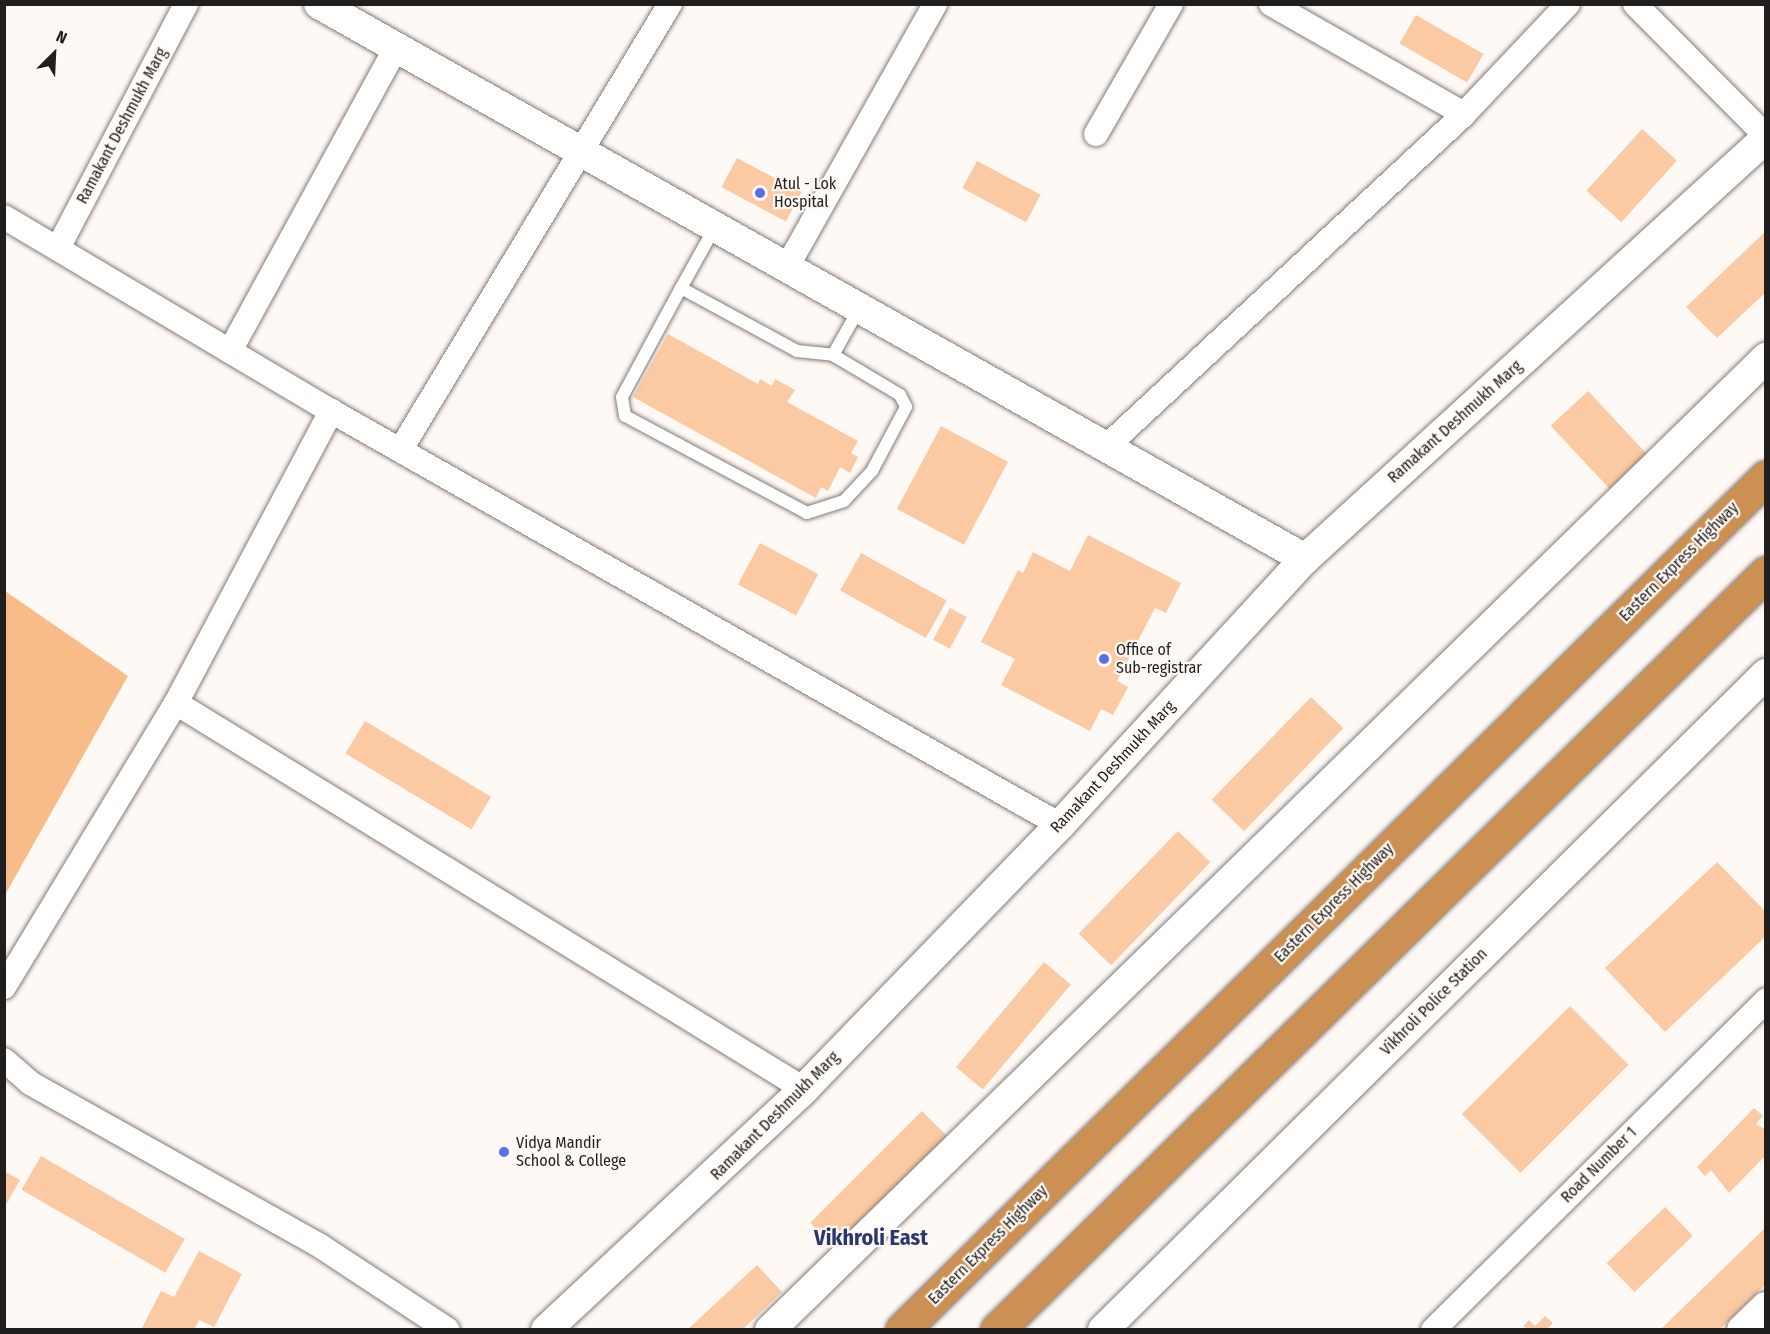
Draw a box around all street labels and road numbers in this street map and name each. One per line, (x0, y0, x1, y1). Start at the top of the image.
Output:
street label: Ramakant Deshmukh Marg (73, 45, 171, 207)
street label: Ramakant Deshmukh Marg (1384, 357, 1526, 487)
street label: Eastern Express Highway (1615, 498, 1743, 626)
street label: Ramakant Deshmukh Marg (1047, 697, 1179, 837)
street label: Eastern Express Highway (1270, 839, 1398, 967)
street label: Vikhroli Police Station (1377, 945, 1491, 1059)
street label: Ramakant Deshmukh Marg (707, 1048, 843, 1184)
street label: Road Number 1 (1557, 1123, 1641, 1207)
street label: Eastern Express Highway (924, 1181, 1052, 1309)

